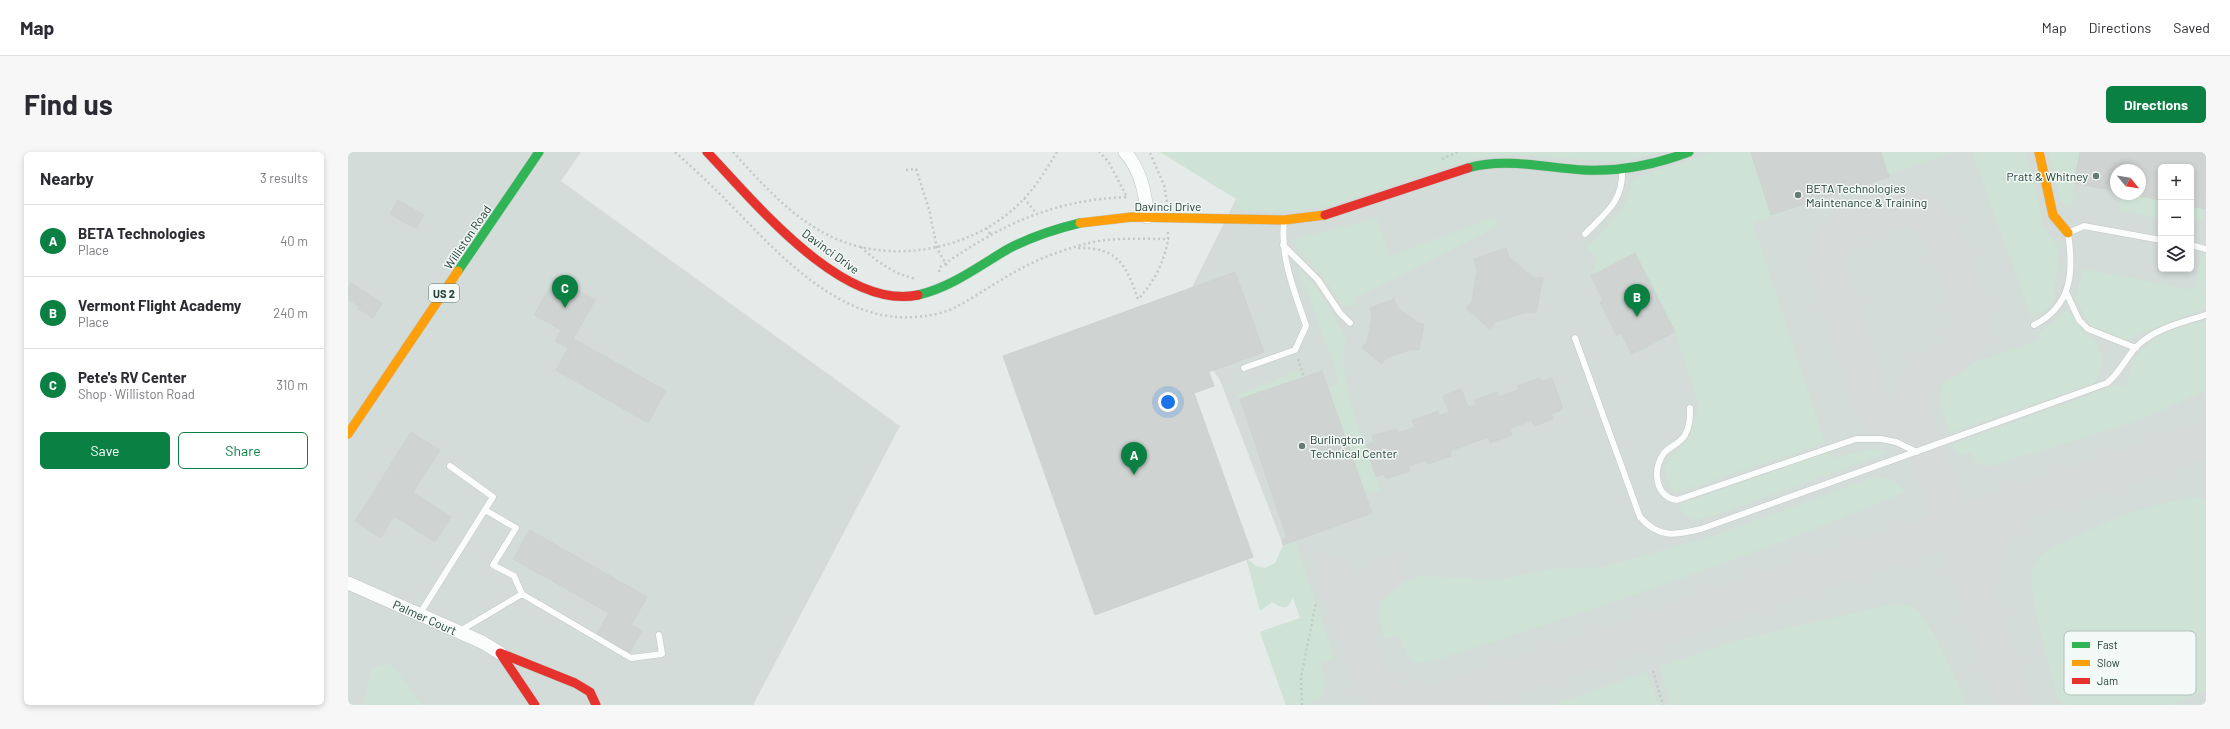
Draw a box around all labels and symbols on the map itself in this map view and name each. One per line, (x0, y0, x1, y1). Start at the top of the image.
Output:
north arrow (2110, 164, 2146, 200)
place label: Pratt & Whitney (2006, 169, 2088, 183)
marker: Pratt & Whitney (2091, 171, 2101, 181)
place label: BETA Technologies Maintenance & Training (1806, 181, 1927, 209)
marker: BETA Technologies Maintenance & Training (1793, 190, 1803, 200)
street label: Davinci Drive (1135, 199, 1202, 213)
street label: Williston Road (440, 202, 494, 272)
street label: Davinci Drive (800, 226, 862, 276)
pin: C (552, 275, 578, 308)
road number: US 2 (429, 284, 459, 302)
pin: B (1624, 284, 1650, 317)
your location (1158, 392, 1178, 412)
place label: Burlington Technical Center (1310, 432, 1398, 460)
marker: Burlington Technical Center (1297, 441, 1307, 451)
pin: A (1121, 442, 1147, 475)
street label: Palmer Court (391, 597, 459, 637)
legend (2064, 631, 2196, 695)
text: Fast (2097, 638, 2118, 651)
text: Slow (2097, 656, 2120, 669)
text: Jam (2097, 674, 2118, 687)

